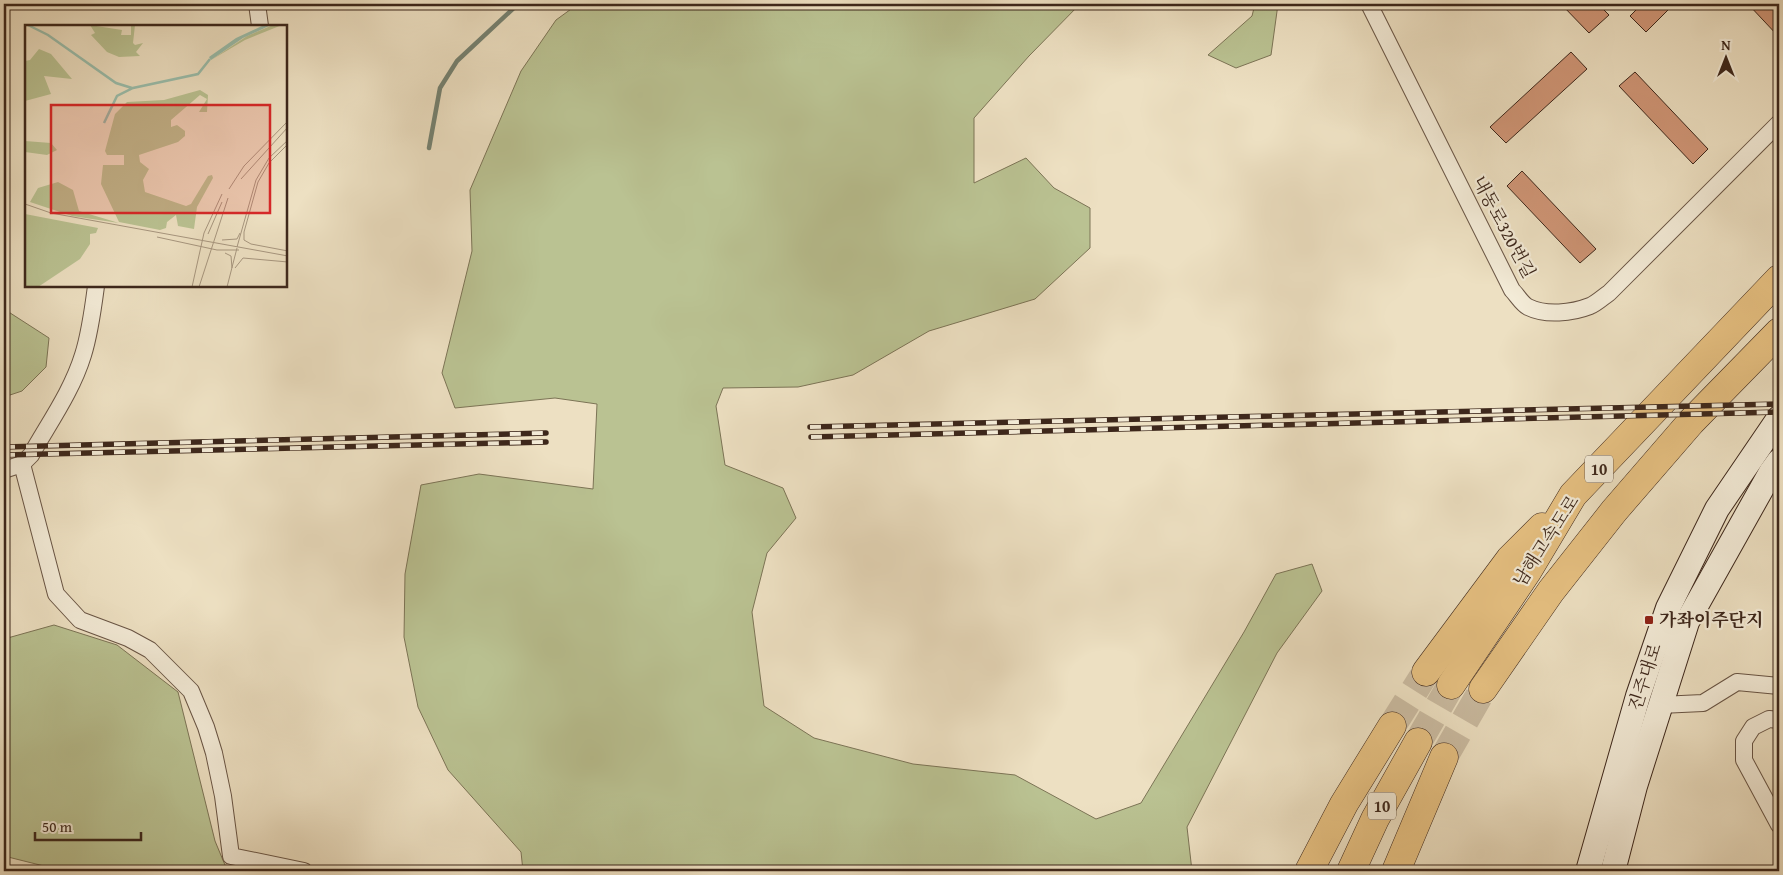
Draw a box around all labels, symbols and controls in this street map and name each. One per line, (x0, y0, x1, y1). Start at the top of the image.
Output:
inset map (25, 25, 288, 288)
north arrow (1700, 32, 1750, 82)
text: N (1721, 35, 1731, 55)
street label: 내동로320번길 (1466, 171, 1543, 283)
road number: 10 (1585, 456, 1613, 482)
street label: 남해고속도로 (1506, 490, 1585, 592)
place label: 가좌이주단지 (1659, 606, 1763, 633)
marker: 가좌이주단지 (1643, 614, 1655, 626)
street label: 진주대로 (1621, 640, 1668, 714)
road number: 10 (1368, 792, 1396, 819)
scale bar (35, 810, 141, 842)
text: 50 m (42, 816, 73, 837)

